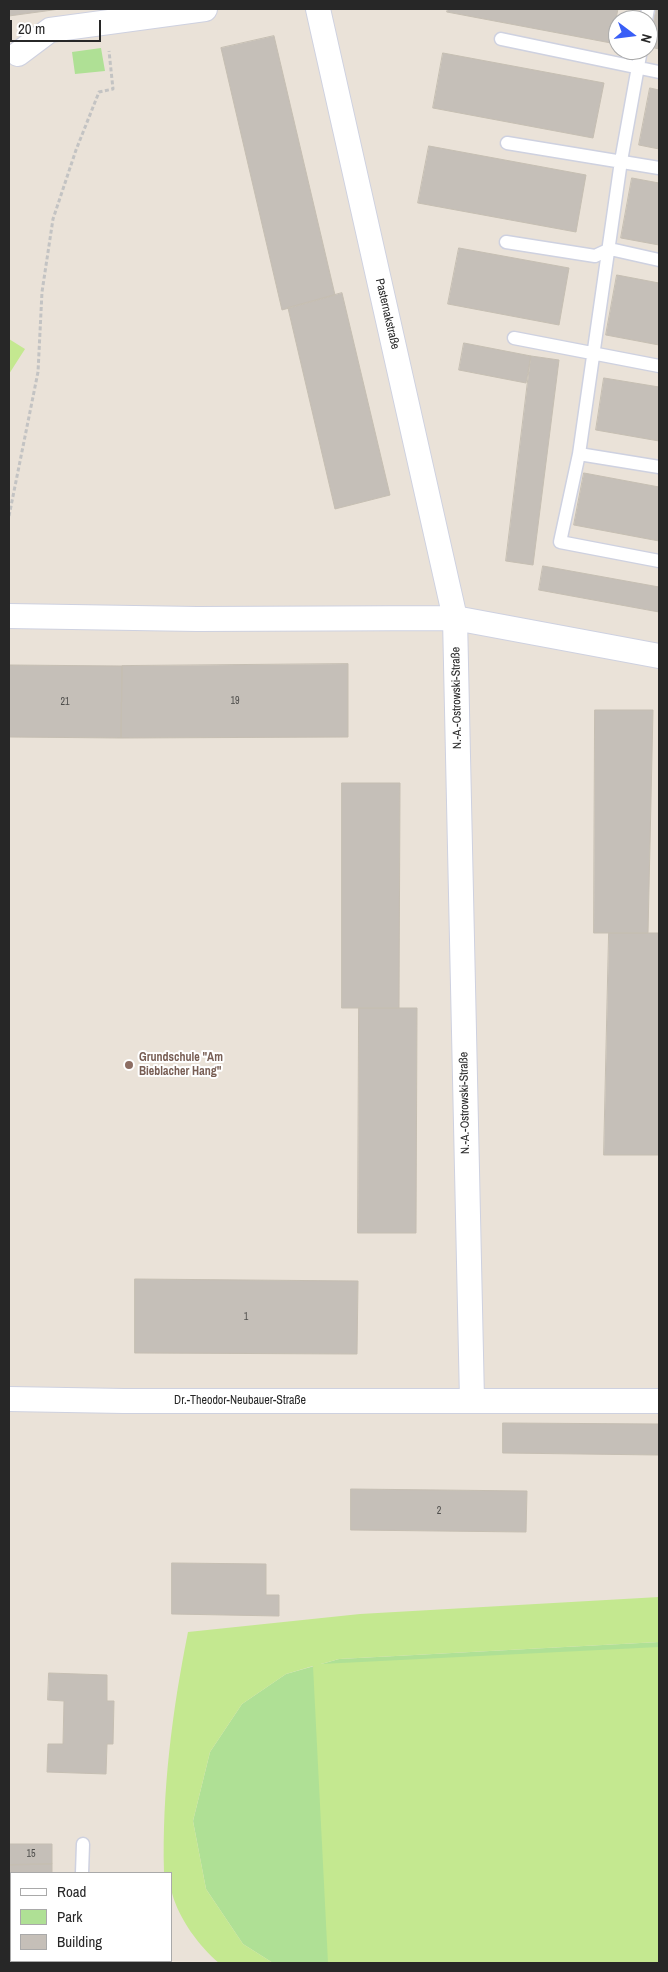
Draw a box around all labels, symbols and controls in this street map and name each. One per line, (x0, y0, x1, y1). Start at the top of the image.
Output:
scale bar (12, 10, 104, 42)
north arrow (608, 10, 658, 60)
text: 20 m (18, 18, 45, 39)
text: N (637, 32, 656, 45)
street label: Pasternakstraße (372, 277, 402, 351)
street label: N.-A.-Ostrowski-Straße (449, 647, 465, 749)
house number: 19 (230, 695, 240, 707)
house number: 21 (60, 696, 70, 708)
place label: Grundschule "Am Bieblacher Hang" (139, 1051, 223, 1079)
street label: N.-A.-Ostrowski-Straße (457, 1052, 473, 1154)
marker: Grundschule "Am Bieblacher Hang" (123, 1059, 135, 1071)
house number: 1 (244, 1311, 248, 1323)
street label: Dr.-Theodor-Neubauer-Straße (174, 1394, 306, 1408)
house number: 2 (437, 1505, 441, 1517)
house number: 15 (26, 1848, 36, 1860)
legend (10, 1872, 172, 1962)
text: Road (57, 1881, 86, 1902)
text: Park (57, 1906, 82, 1927)
text: Building (57, 1931, 102, 1952)

